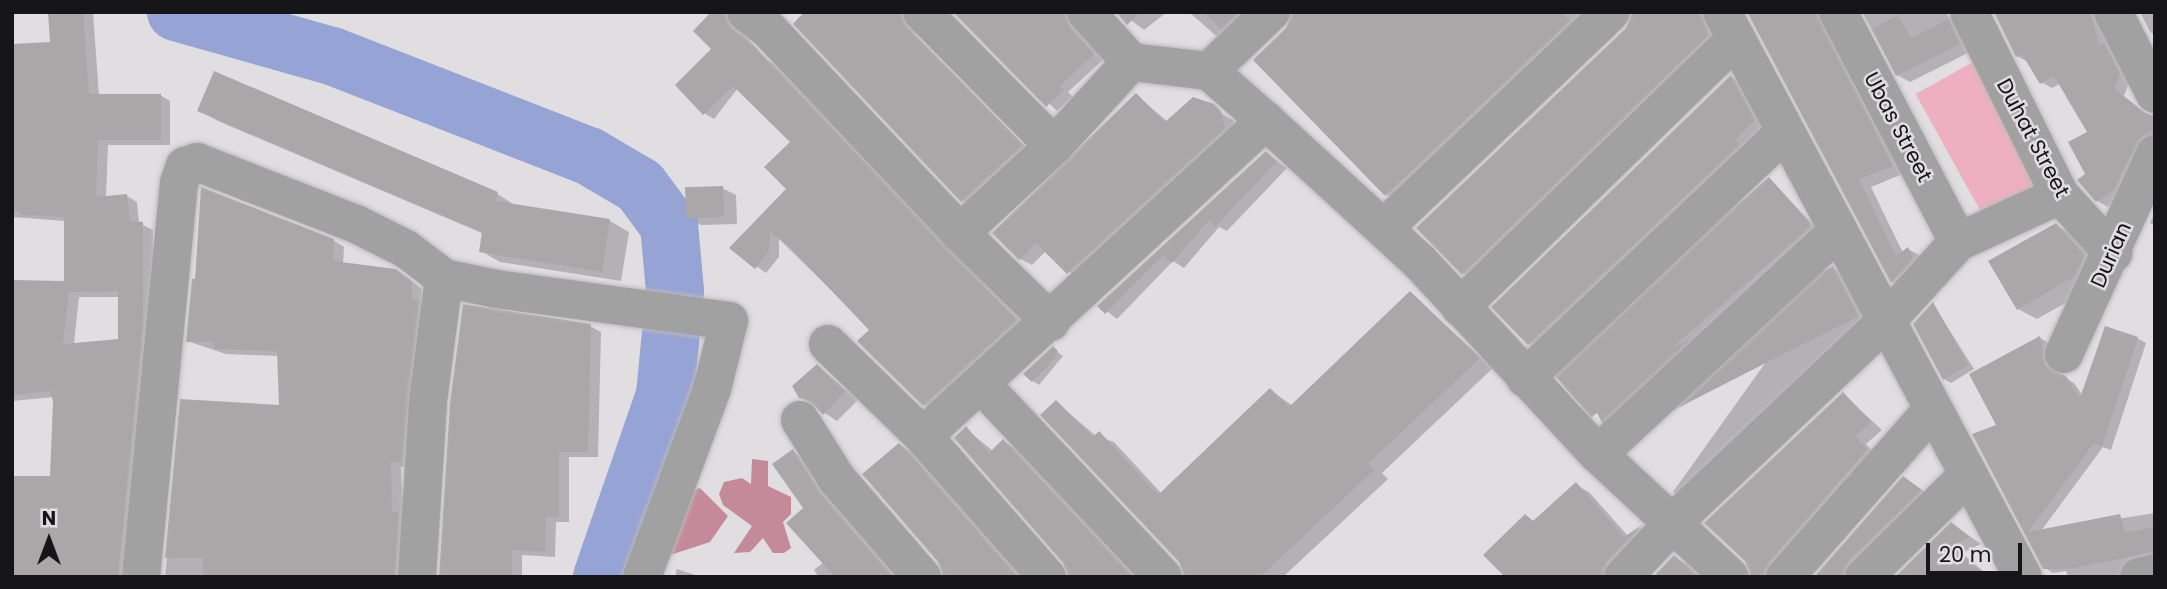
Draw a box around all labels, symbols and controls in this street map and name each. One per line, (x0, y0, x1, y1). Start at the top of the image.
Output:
street label: Ubas Street (1859, 68, 1937, 186)
street label: Duhat Street (1991, 74, 2075, 202)
street label: Durian (2085, 218, 2137, 292)
north arrow (14, 505, 84, 575)
text: N (42, 505, 56, 532)
scale bar (1929, 530, 2025, 574)
text: 20 m (1939, 540, 1992, 569)

